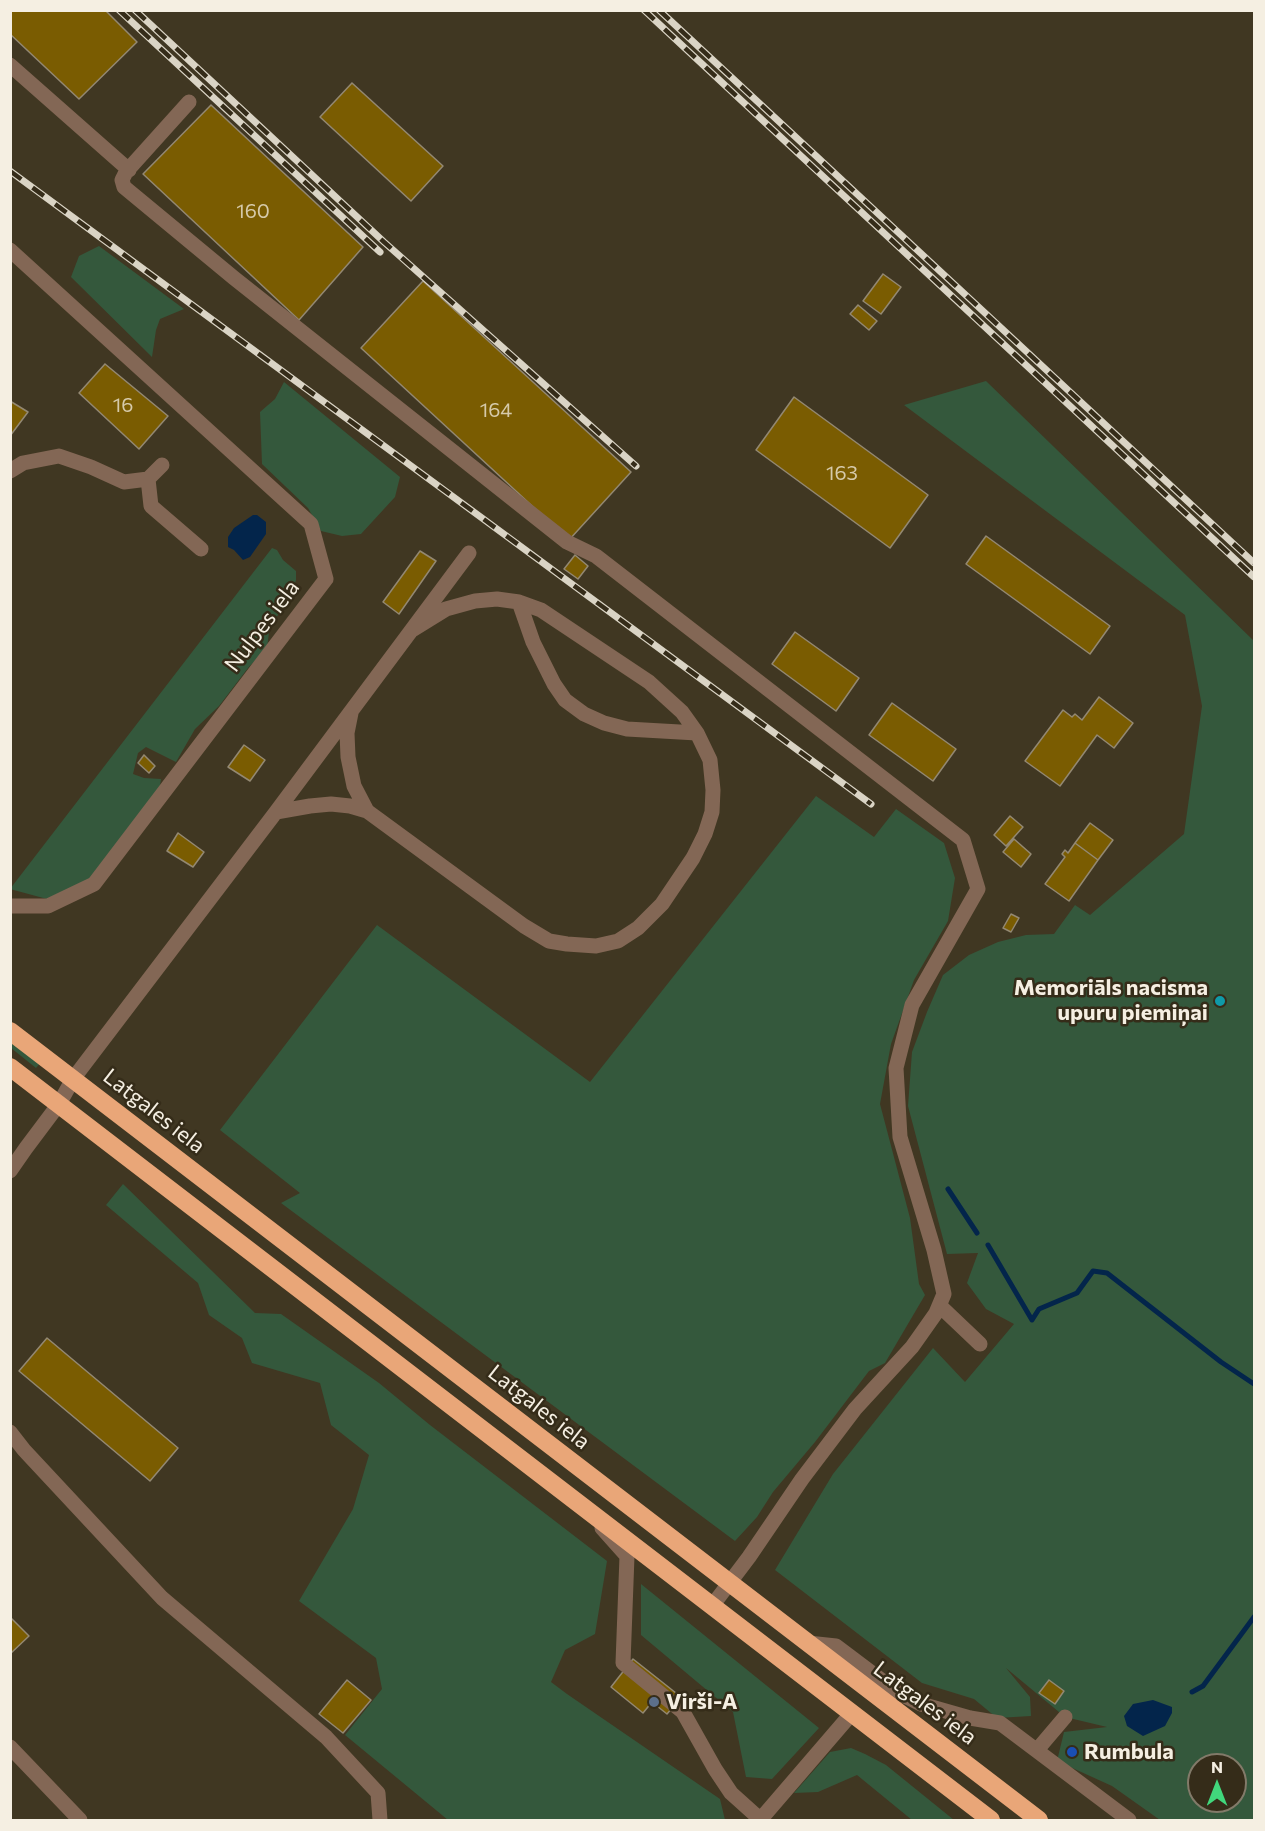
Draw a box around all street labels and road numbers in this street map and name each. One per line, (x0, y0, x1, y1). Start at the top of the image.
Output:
street label: Nulpes iela (219, 575, 305, 677)
street label: Latgales iela (98, 1063, 210, 1159)
street label: Latgales iela (483, 1359, 595, 1455)
street label: Latgales iela (868, 1656, 982, 1750)

